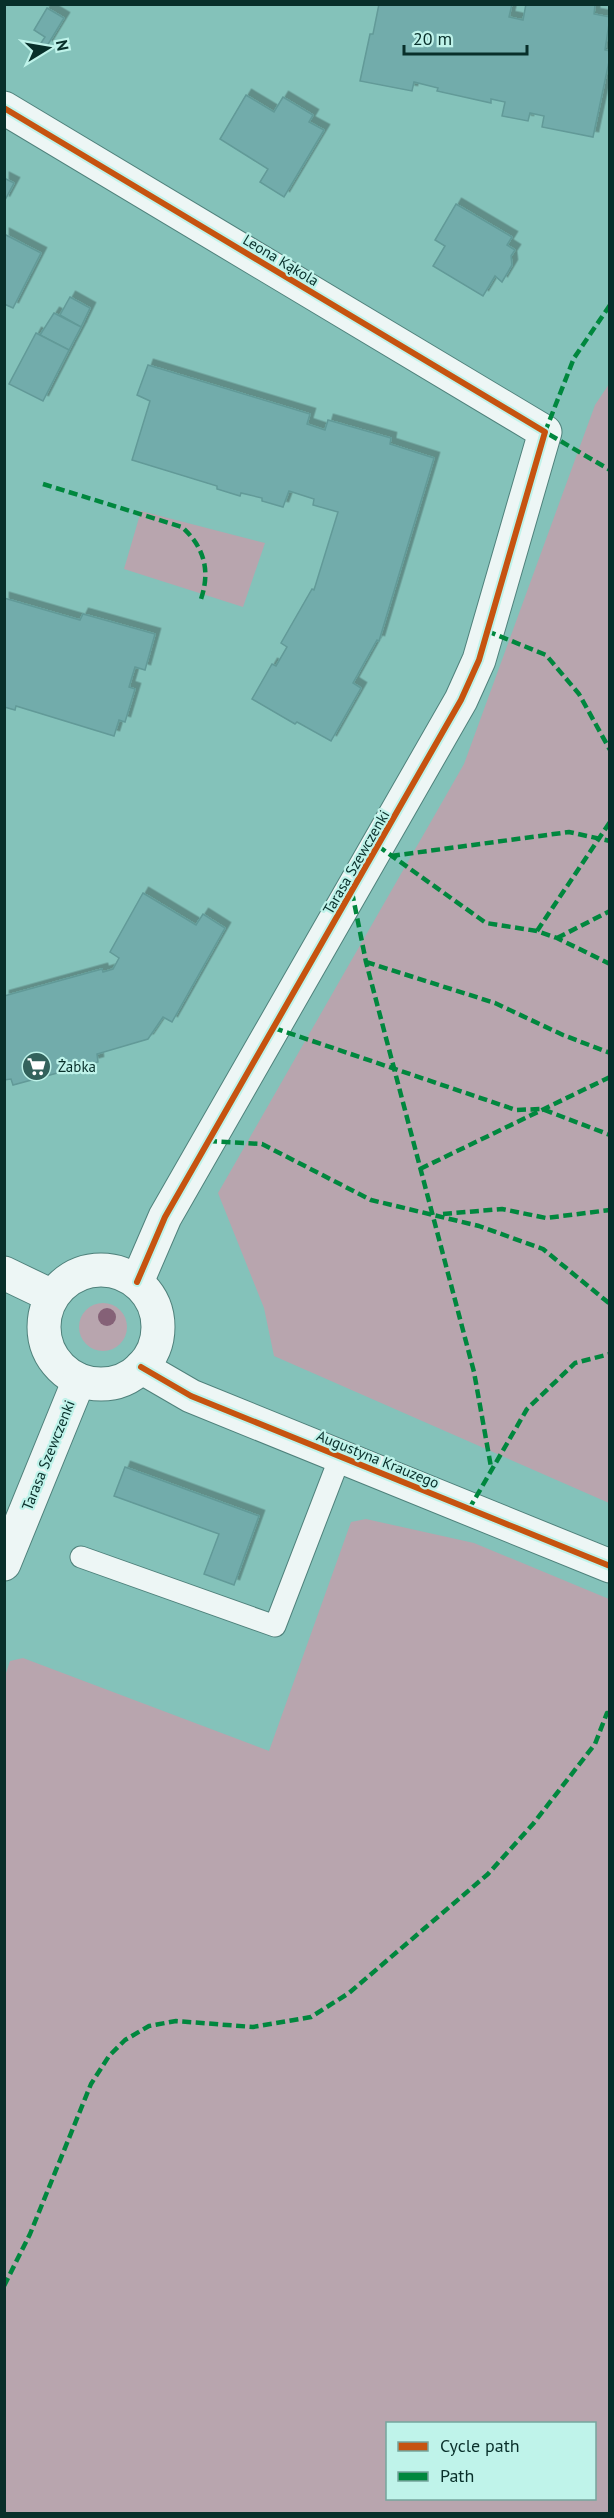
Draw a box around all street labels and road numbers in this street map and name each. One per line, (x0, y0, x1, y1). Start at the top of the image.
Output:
street label: Leona Kąkola (240, 230, 322, 290)
street label: Tarasa Szewczenki (318, 806, 394, 918)
street label: Tarasa Szewczenki (17, 1397, 79, 1513)
street label: Augustyna Krauzego (314, 1426, 442, 1492)

